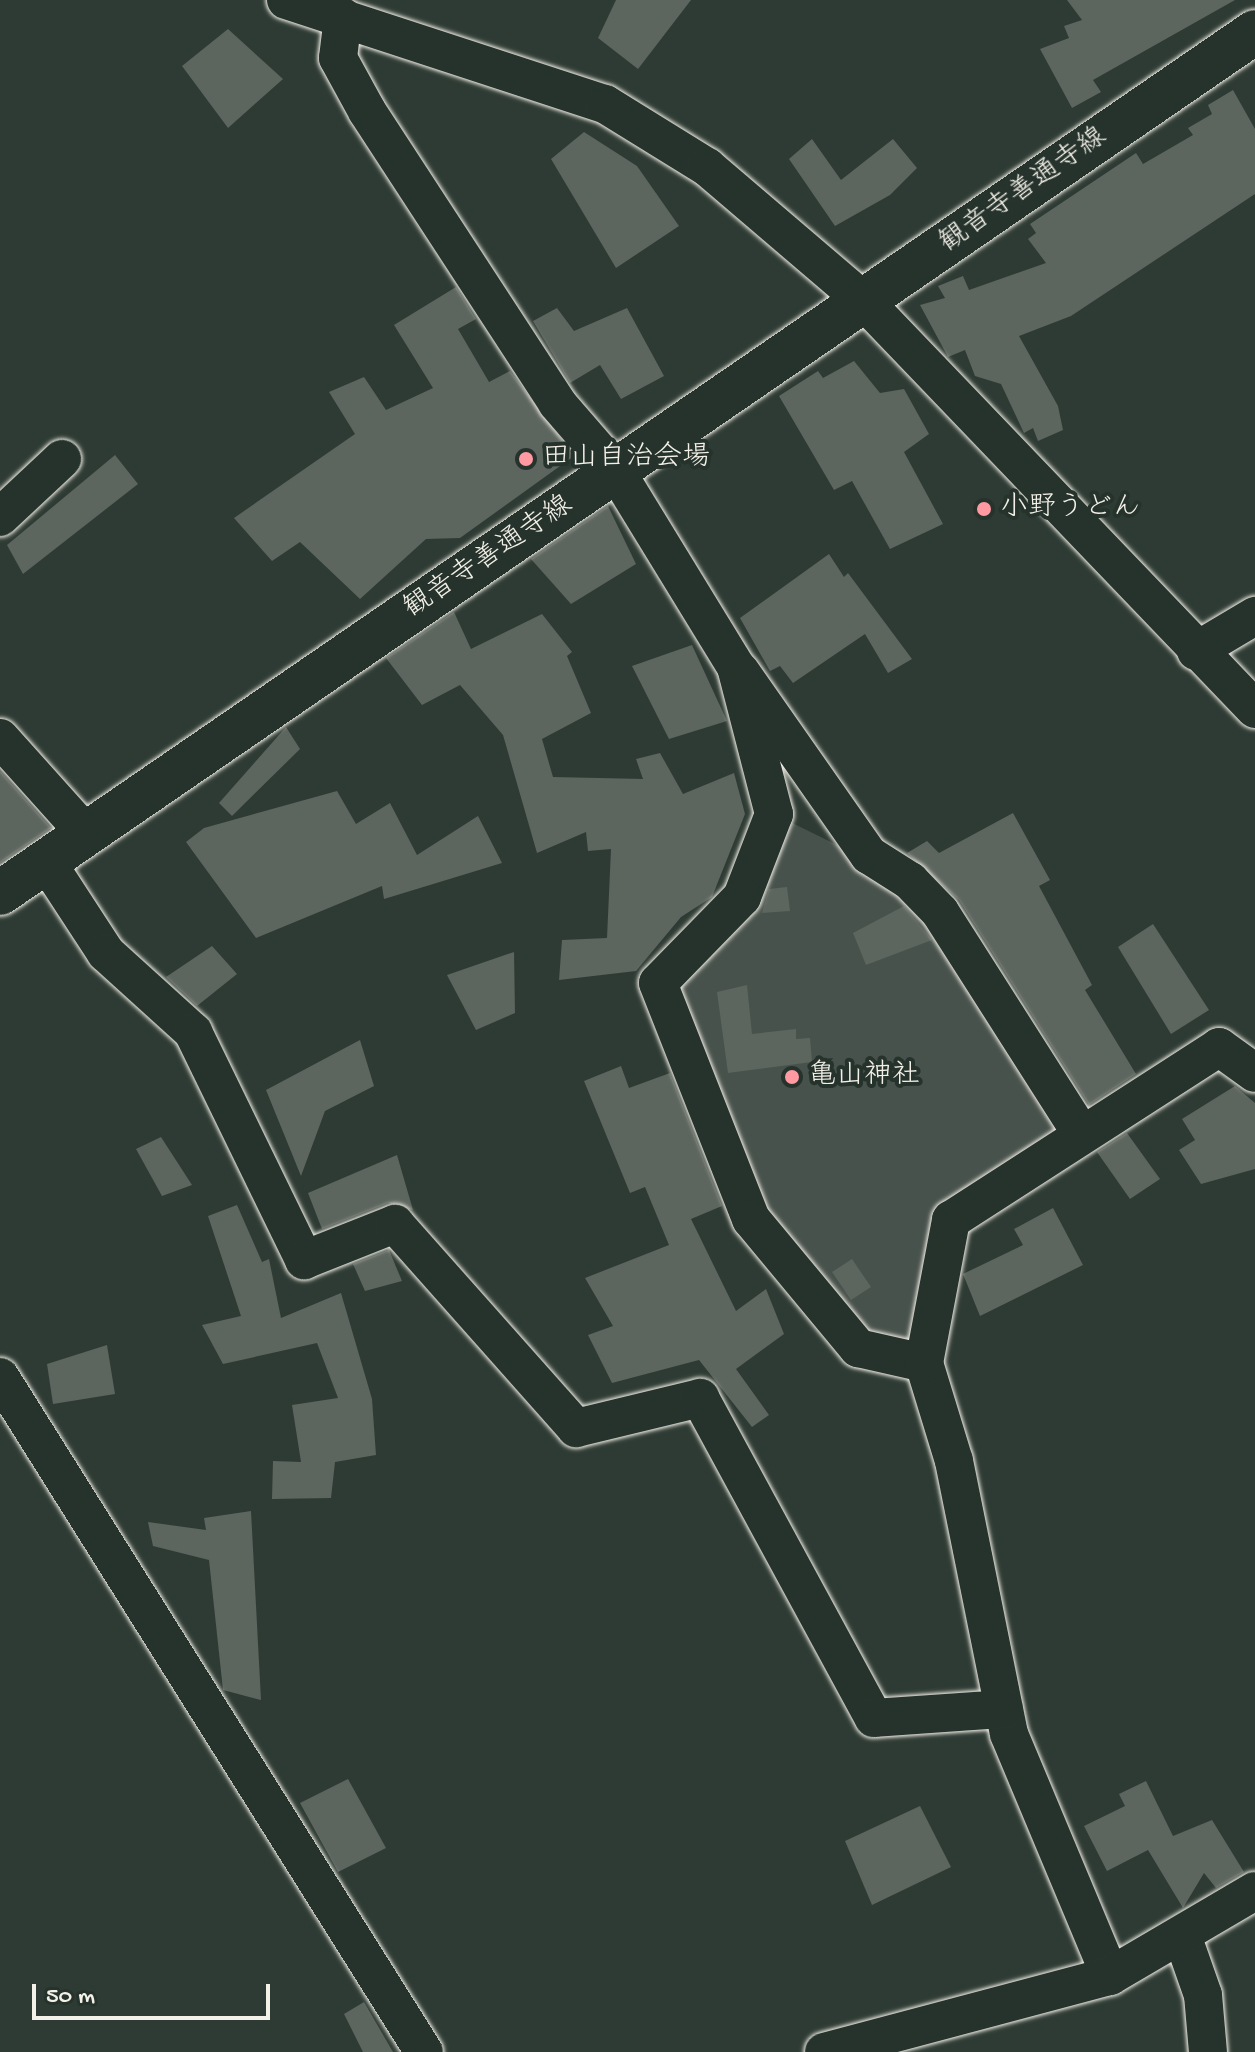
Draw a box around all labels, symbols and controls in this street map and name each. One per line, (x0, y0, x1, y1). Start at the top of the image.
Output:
street label: 観音寺善通寺線 (934, 121, 1114, 261)
place label: 田山自治会場 (542, 442, 710, 476)
marker: 田山自治会場 (517, 450, 535, 468)
street label: 観音寺善通寺線 (398, 489, 580, 627)
place label: 小野うどん (1000, 492, 1140, 526)
marker: 小野うどん (975, 500, 993, 518)
place label: 亀山神社 (808, 1060, 920, 1094)
marker: 亀山神社 (783, 1068, 801, 1086)
scale bar (36, 1968, 274, 2018)
text: 50 m (46, 1983, 95, 2012)

